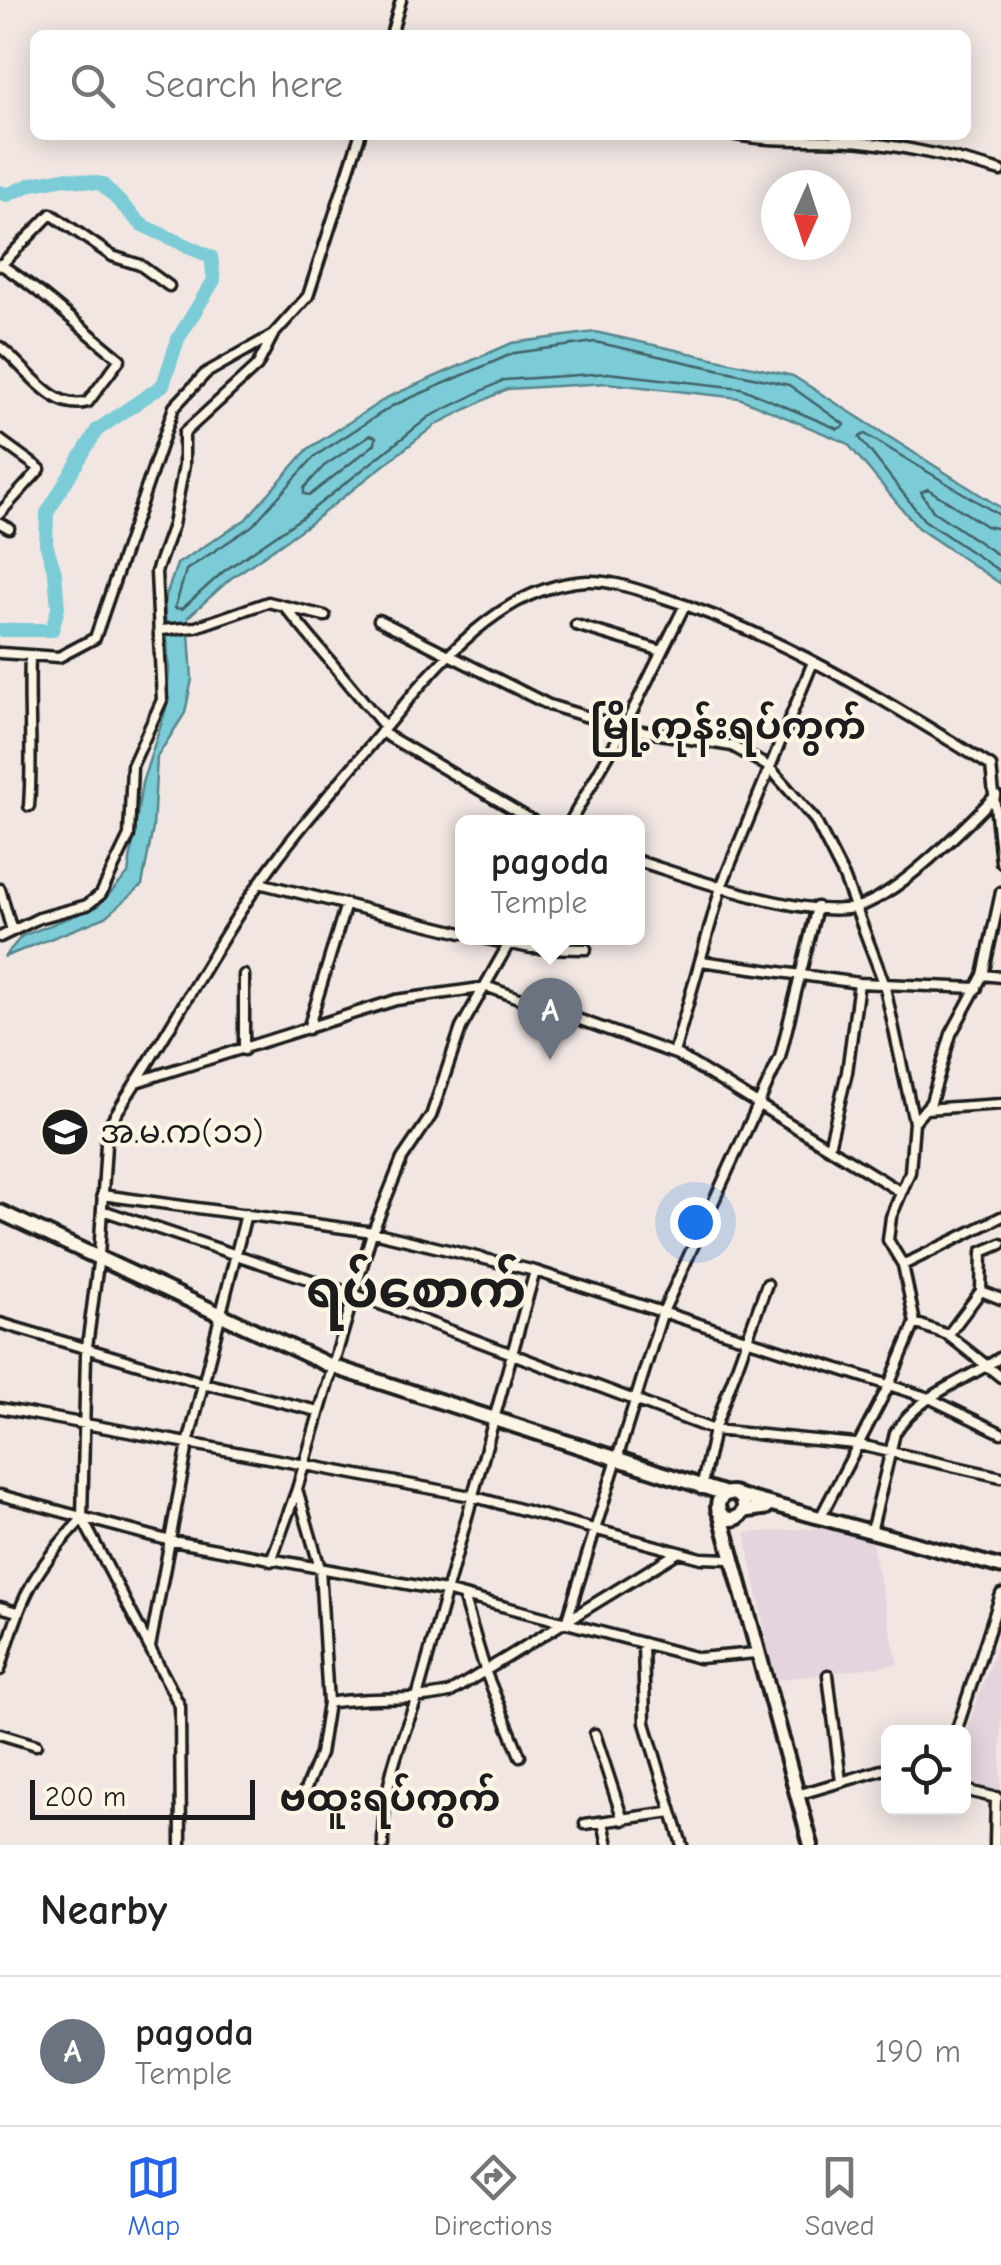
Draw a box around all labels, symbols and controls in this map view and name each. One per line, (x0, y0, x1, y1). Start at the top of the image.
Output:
search box (30, 30, 971, 140)
icon: search (65, 58, 120, 113)
text: Search here (145, 63, 343, 107)
north arrow (761, 170, 851, 260)
district label: မြို့ကုန်းရပ်ကွက် (590, 700, 866, 757)
popup (455, 815, 645, 945)
text: pagoda (491, 840, 609, 884)
text: Temple (491, 884, 587, 921)
pin: A (518, 978, 582, 1060)
school or university icon: အ.မ.က(၁၁) (39, 1106, 91, 1158)
place label: အ.မ.က(၁၁) (100, 1114, 264, 1151)
your location (670, 1197, 721, 1248)
district label: ရပ်စောက် (306, 1254, 526, 1331)
map controls (881, 1725, 971, 1815)
button: locate (881, 1725, 971, 1815)
district label: ဗထူးရပ်ကွက် (280, 1773, 500, 1829)
scale bar (30, 1775, 255, 1820)
text: 200 m (45, 1781, 126, 1813)
text: Nearby (40, 1886, 167, 1935)
text: pagoda (135, 2011, 254, 2055)
text: A (64, 2033, 81, 2070)
text: 190 m (875, 2033, 961, 2070)
text: Temple (135, 2055, 232, 2092)
tab: Map (126, 2150, 181, 2242)
tab: Directions (434, 2150, 552, 2242)
tab: Saved (805, 2150, 875, 2242)

